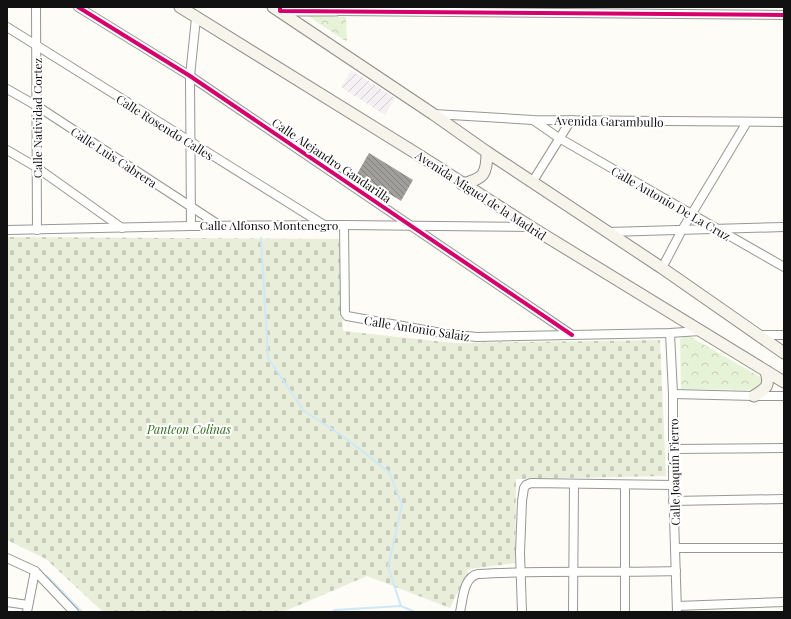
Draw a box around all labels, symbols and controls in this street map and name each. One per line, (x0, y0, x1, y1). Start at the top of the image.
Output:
street label: Calle Natividad Cortez (29, 57, 45, 178)
street label: Calle Rosendo Calles (113, 91, 217, 163)
street label: Avenida Garambullo (553, 112, 664, 130)
street label: Calle Alejandro Gandarilla (269, 114, 395, 206)
street label: Calle Luis Cabrera (68, 123, 160, 191)
street label: Avenida Miguel de la Madrid (412, 146, 549, 243)
street label: Calle Antonio De La Cruz (608, 162, 734, 244)
street label: Calle Alfonso Montenegro (200, 217, 339, 233)
street label: Calle Antonio Salaiz (363, 312, 471, 344)
street label: Calle Joaquín Fierro (665, 418, 683, 526)
park label: Panteon Colinas (146, 421, 231, 437)

